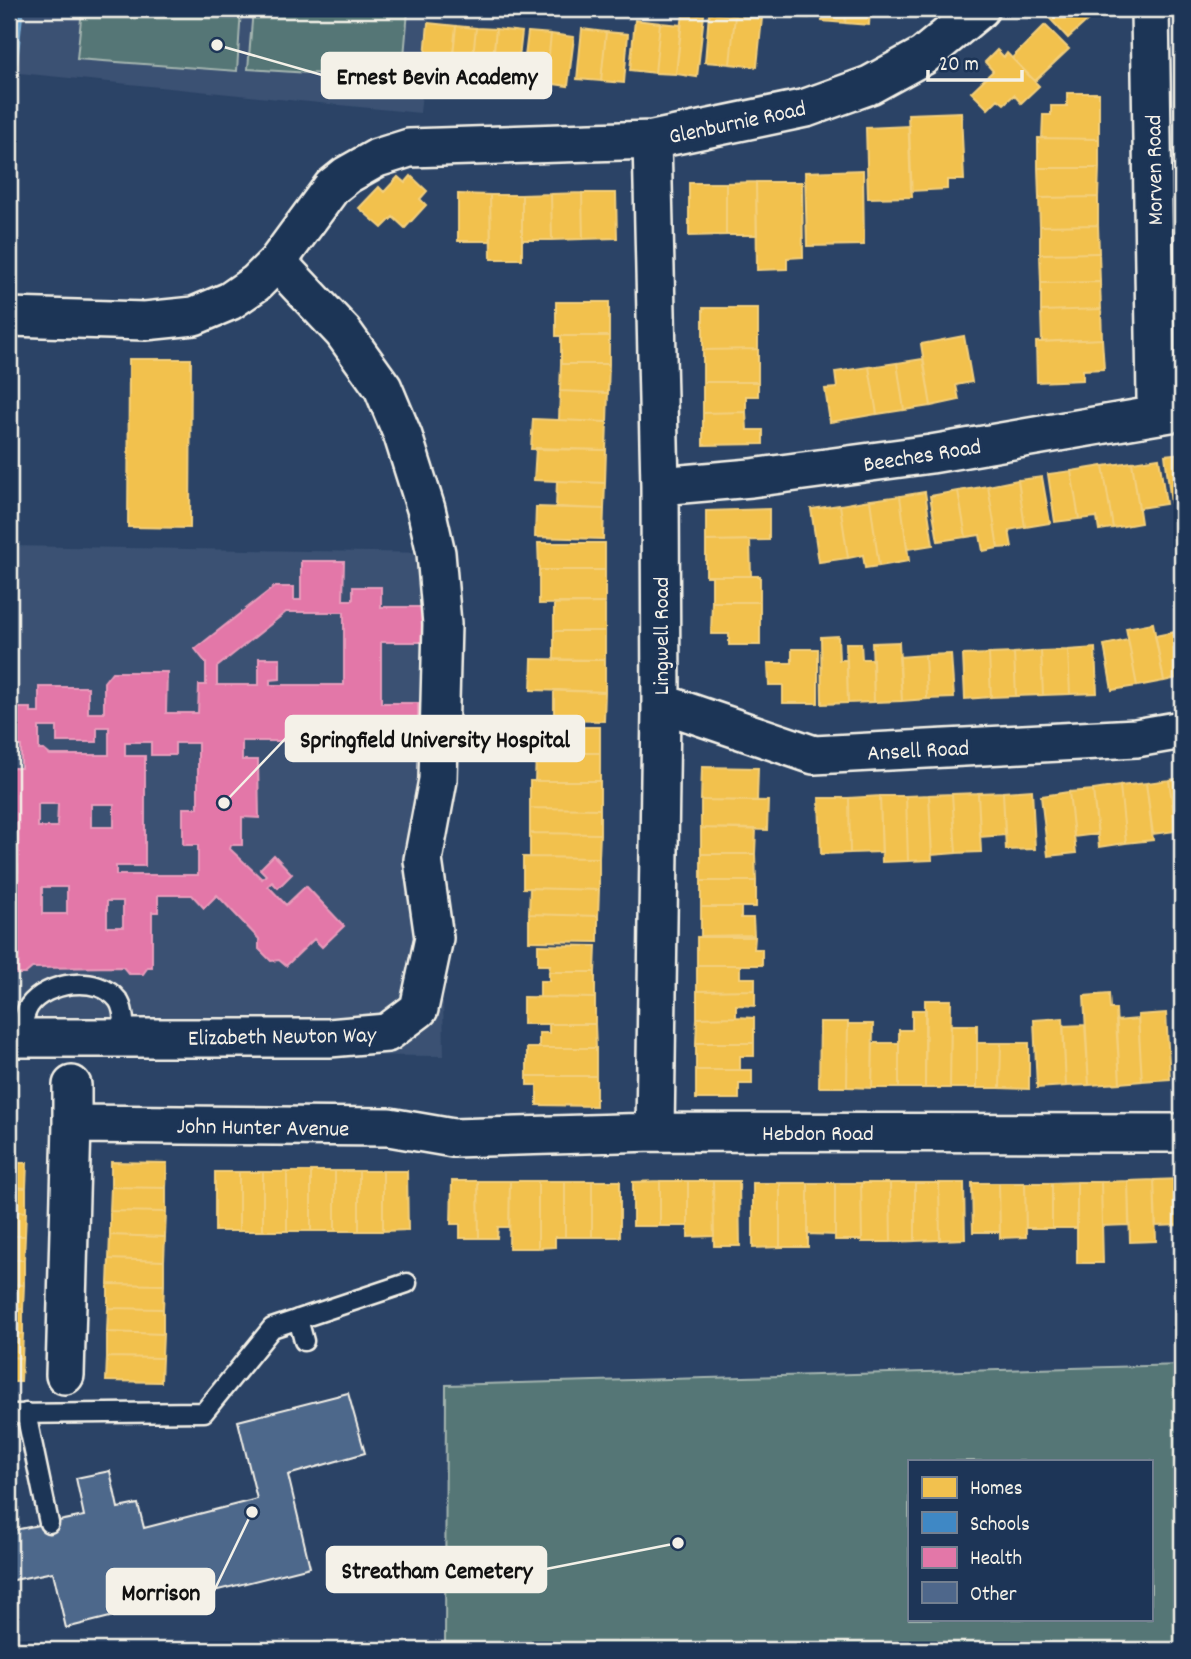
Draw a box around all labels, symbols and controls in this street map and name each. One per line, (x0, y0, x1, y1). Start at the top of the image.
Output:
scale bar (928, 38, 1023, 82)
text: 20 m (939, 51, 979, 81)
callout: Ernest Bevin Academy (322, 53, 551, 98)
text: Ernest Bevin Academy (337, 62, 539, 96)
street label: Glenburnie Road (666, 94, 809, 155)
street label: Morven Road (1139, 114, 1174, 226)
street label: Beeches Road (861, 432, 984, 483)
street label: Lingwell Road (647, 577, 680, 695)
callout: Springfield University Hospital (286, 716, 584, 761)
text: Springfield University Hospital (300, 725, 570, 759)
street label: Ansell Road (866, 733, 970, 772)
street label: Elizabeth Newton Way (188, 1020, 377, 1057)
street label: John Hunter Avenue (176, 1111, 350, 1148)
street label: Hebdon Road (762, 1119, 874, 1152)
legend (908, 1460, 1152, 1620)
text: Homes (970, 1475, 1023, 1505)
text: Schools (970, 1511, 1030, 1541)
text: Health (970, 1545, 1022, 1575)
callout: Streatham Cemetery (327, 1547, 546, 1592)
text: Streatham Cemetery (342, 1556, 534, 1590)
callout: Morrison (107, 1569, 214, 1614)
text: Morrison (122, 1578, 200, 1612)
text: Other (970, 1581, 1017, 1611)

